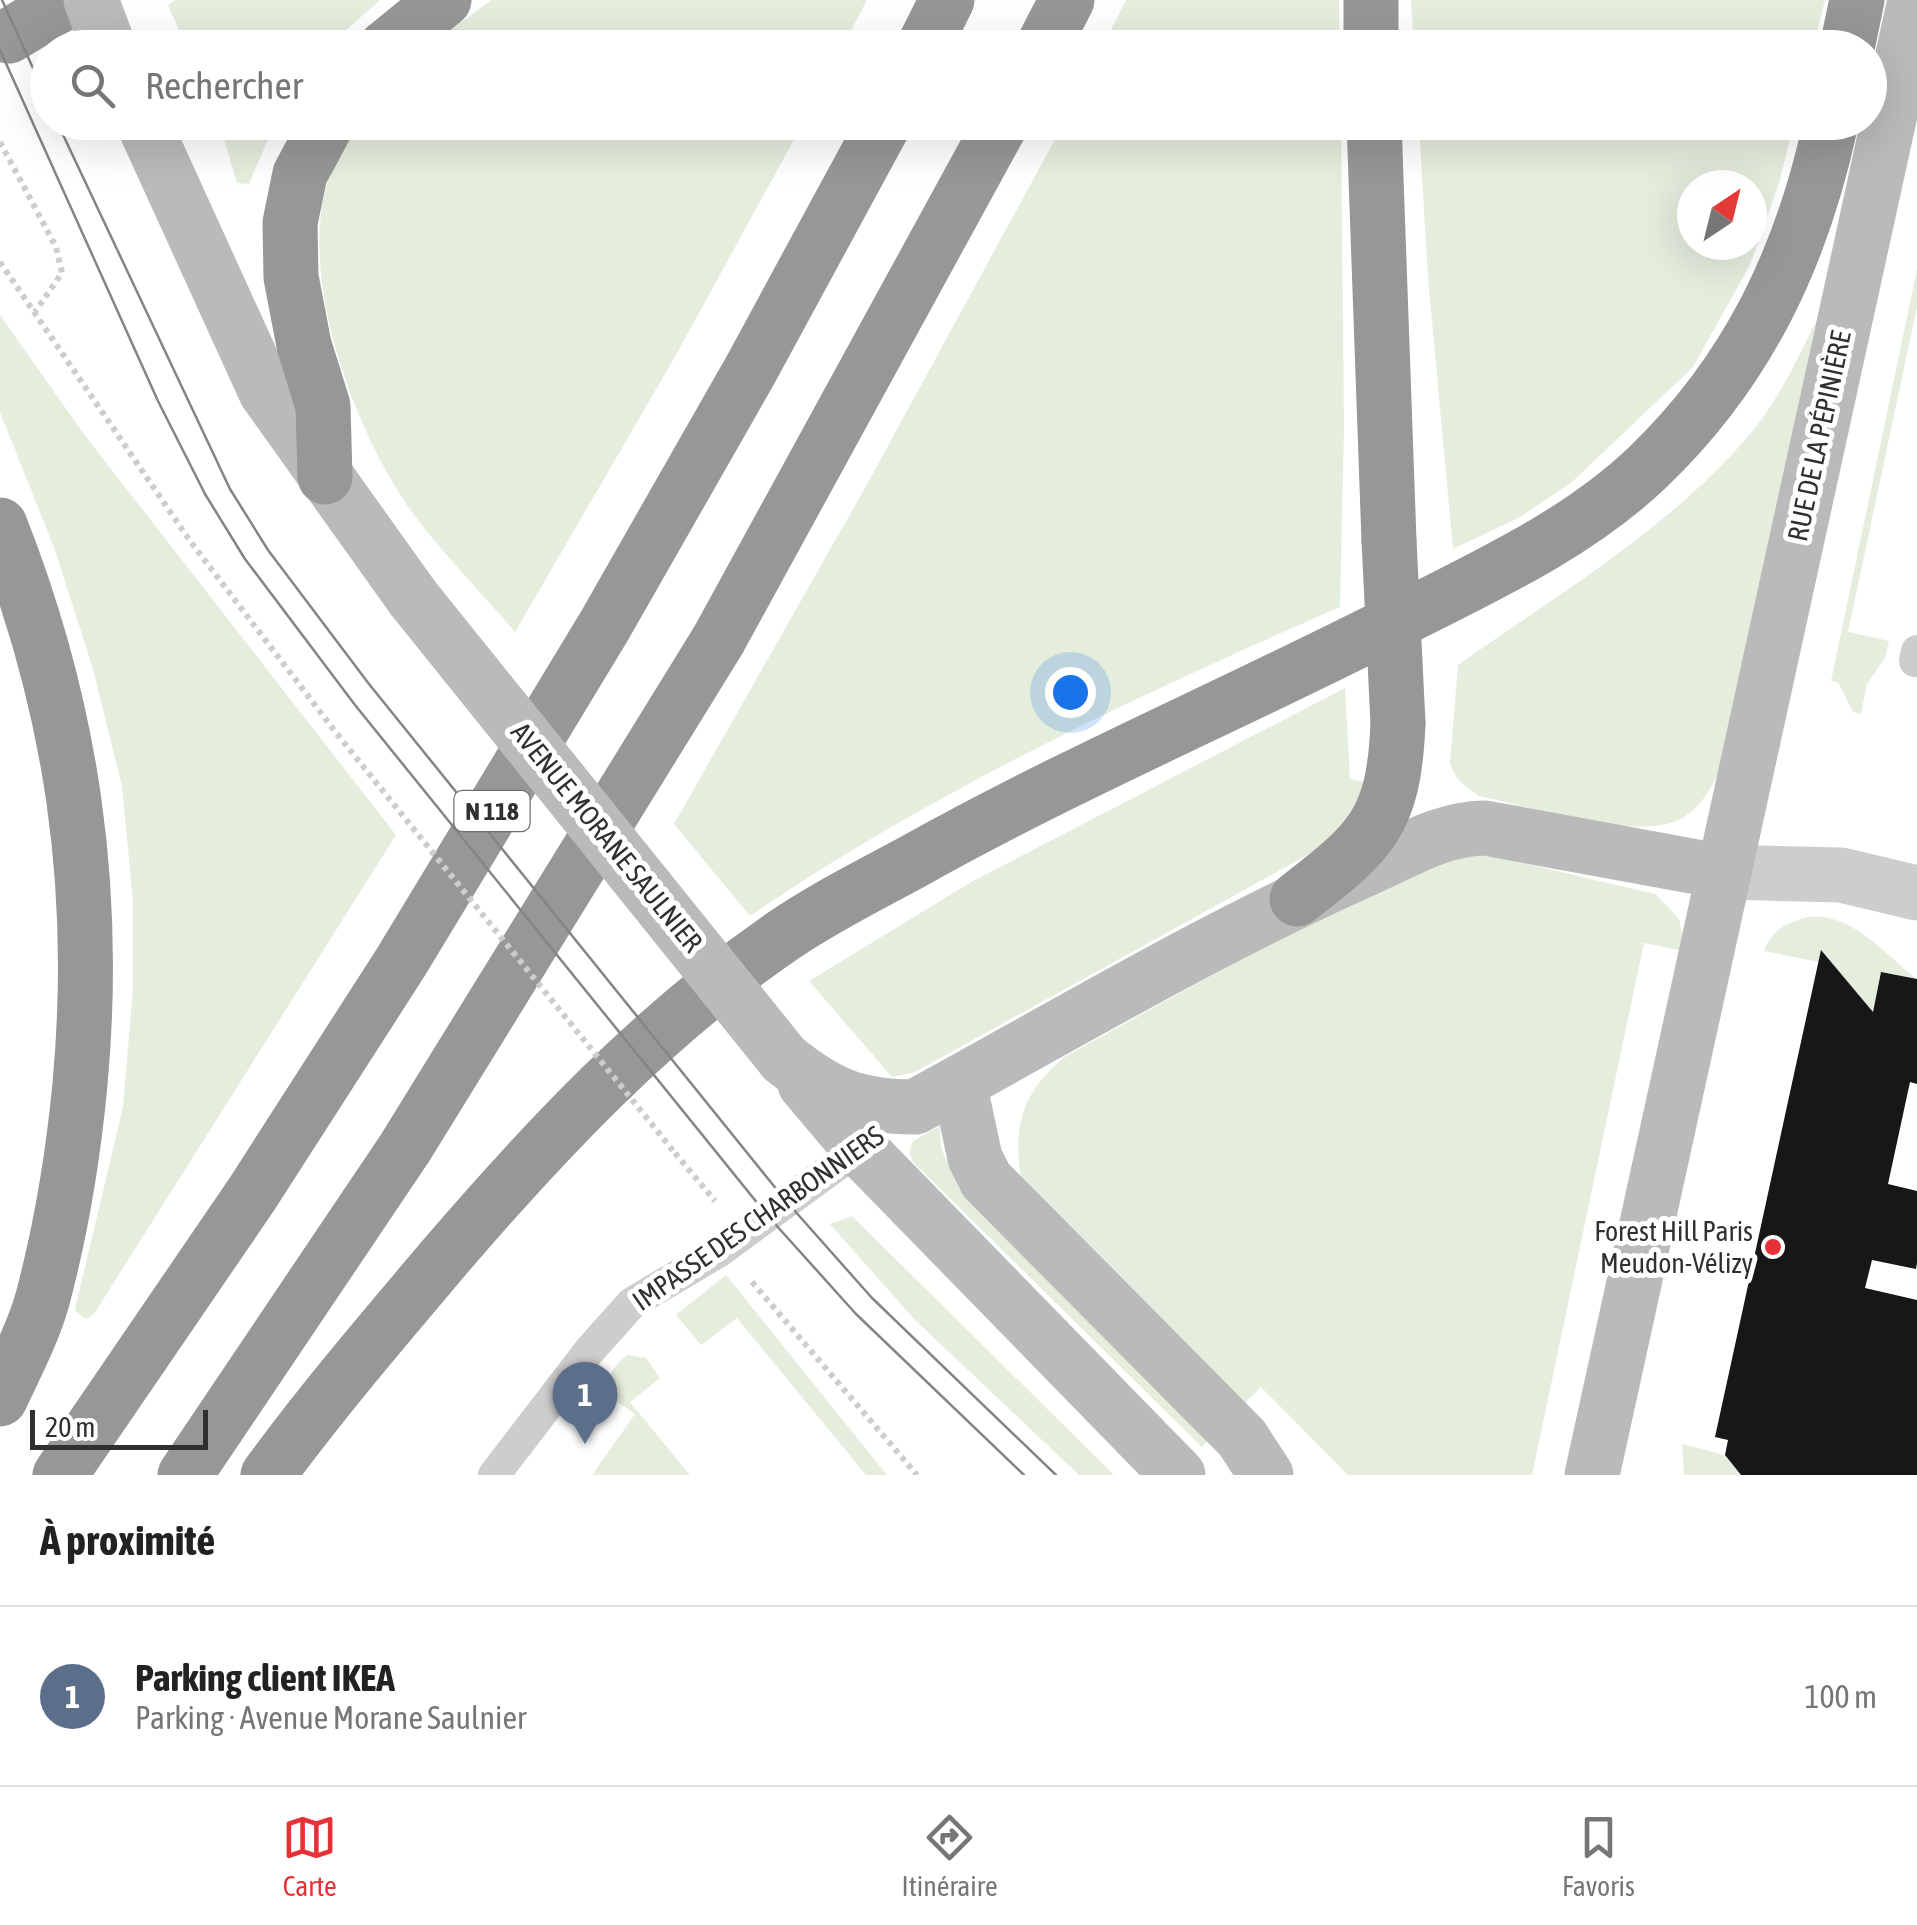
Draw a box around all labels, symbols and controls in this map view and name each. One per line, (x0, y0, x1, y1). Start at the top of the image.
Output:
search box (30, 30, 1887, 140)
icon: search (65, 58, 120, 113)
text: Rechercher (145, 64, 303, 107)
north arrow (1677, 170, 1767, 260)
street label: RUE DE LA PÉPINIÈRE (1781, 328, 1857, 544)
your location (1045, 667, 1096, 718)
street label: AVENUE MORANE SAULNIER (505, 716, 709, 958)
road number: N 118 (454, 791, 530, 831)
street label: IMPASSE DES CHARBONNIERS (626, 1119, 890, 1317)
place label: Forest Hill Paris Meudon-Vélizy (1594, 1215, 1753, 1279)
marker: Forest Hill Paris Meudon-Vélizy (1762, 1236, 1784, 1258)
pin: 1 (552, 1362, 618, 1444)
scale bar (30, 1405, 208, 1450)
text: 20 m (45, 1411, 95, 1443)
text: À proximité (40, 1516, 215, 1564)
text: Parking client IKEA (135, 1656, 395, 1699)
text: 1 (65, 1678, 80, 1715)
text: 100 m (1804, 1678, 1877, 1715)
text: Parking · Avenue Morane Saulnier (135, 1699, 526, 1736)
tab: Carte (282, 1810, 337, 1902)
tab: Itinéraire (902, 1810, 998, 1902)
tab: Favoris (1562, 1810, 1635, 1902)

